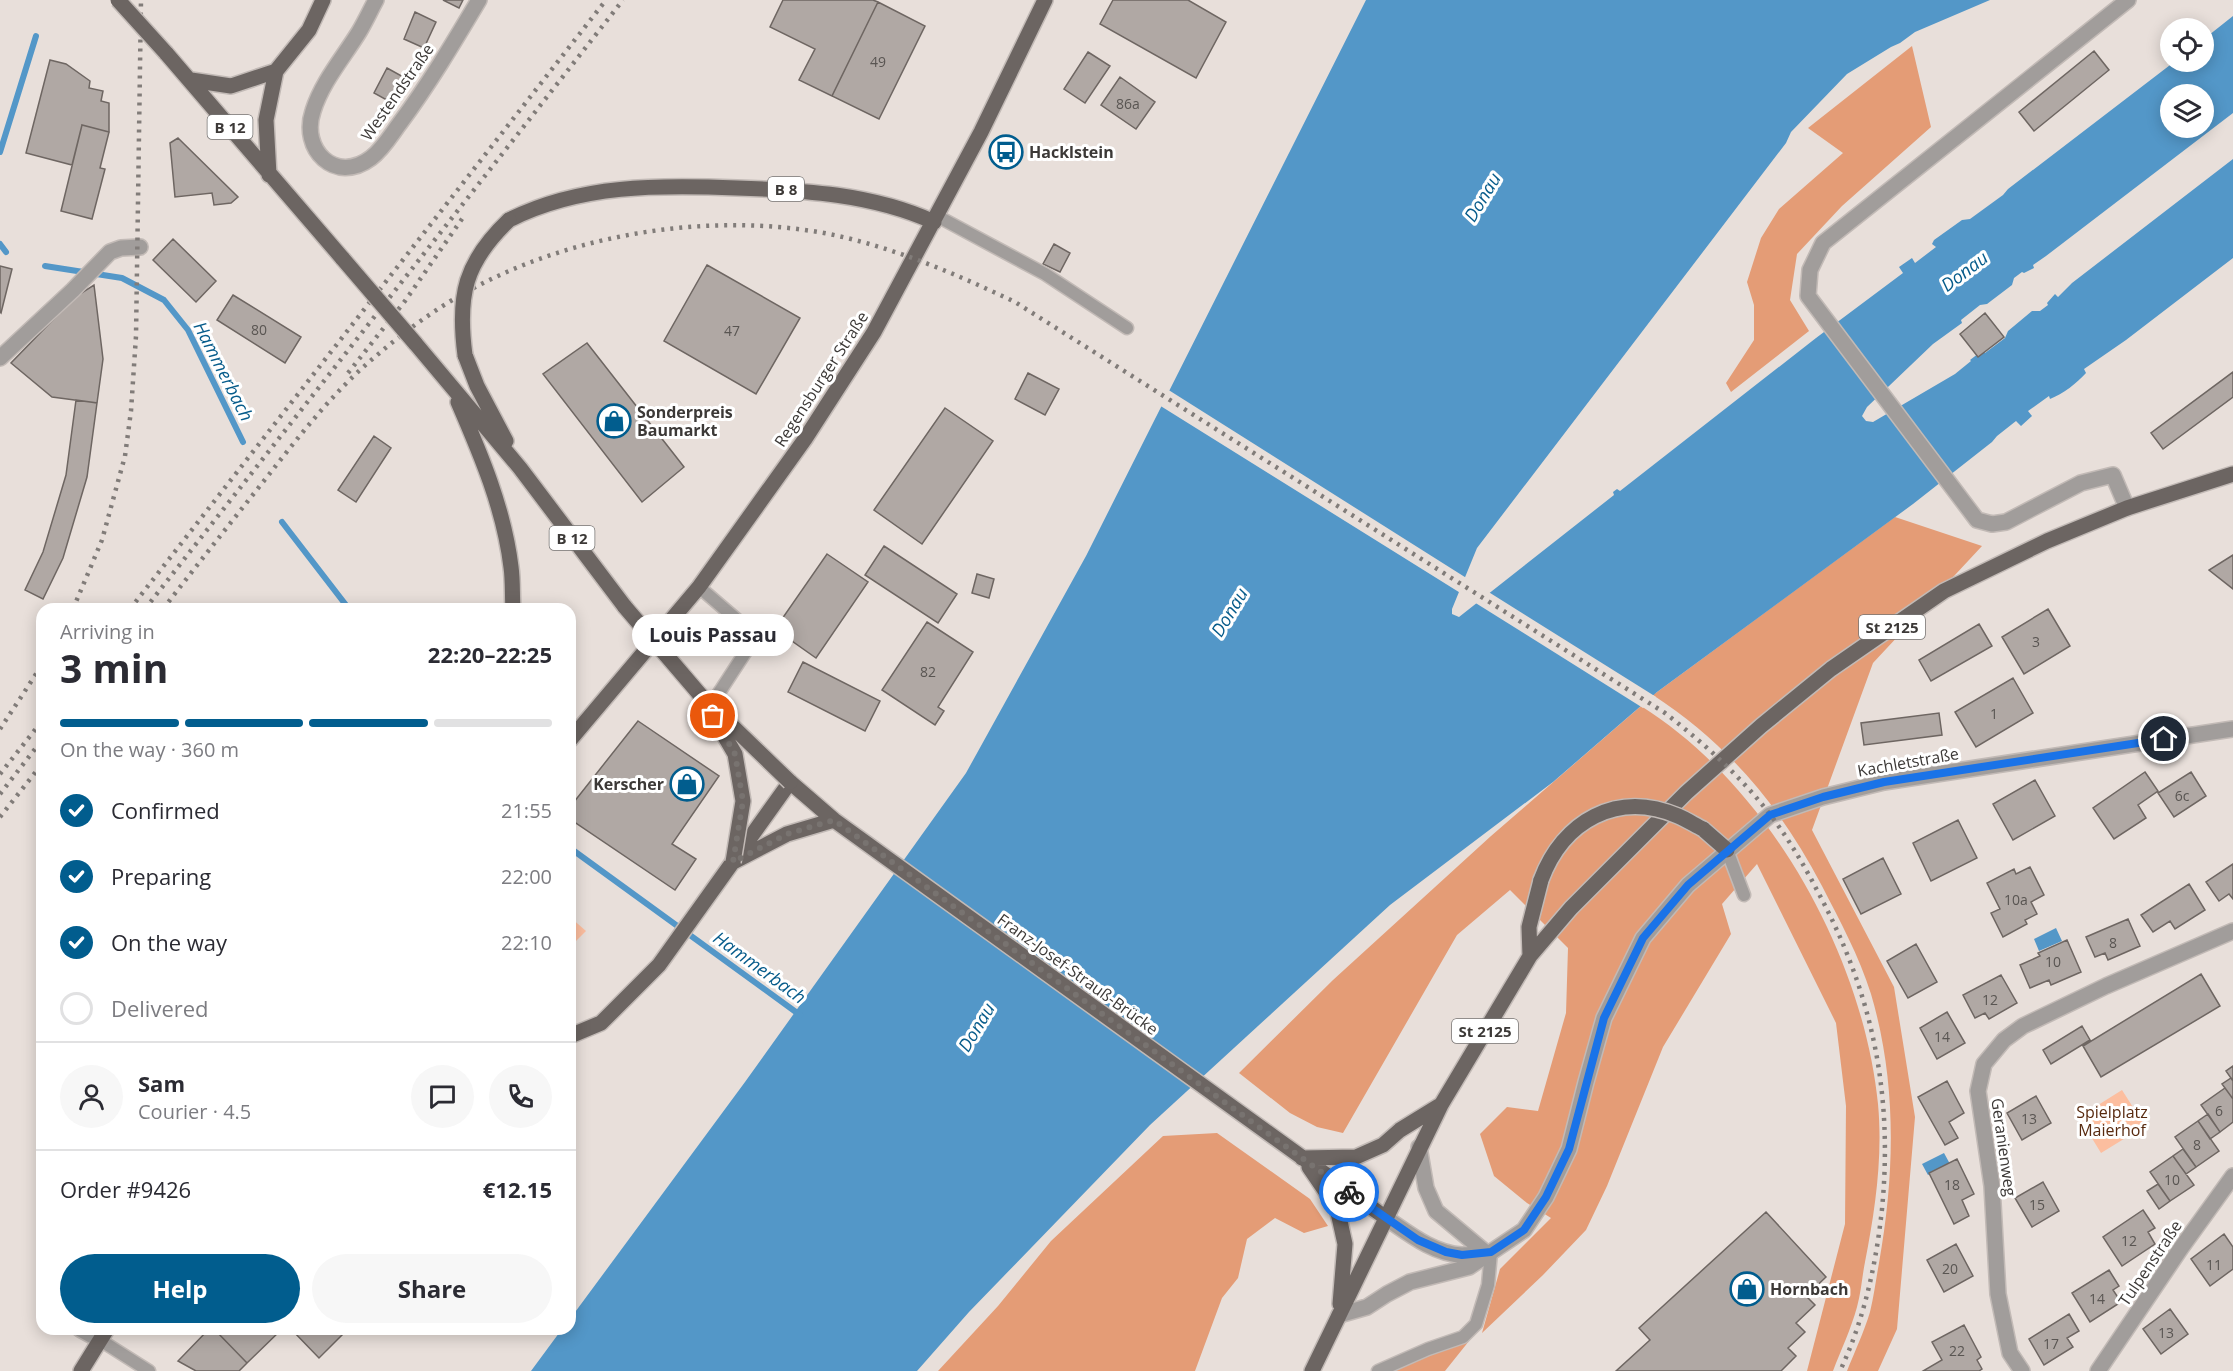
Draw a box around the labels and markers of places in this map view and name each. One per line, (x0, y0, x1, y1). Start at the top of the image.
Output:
bus stop icon: Hacklstein (988, 134, 1024, 170)
place label: Hacklstein (1029, 141, 1114, 163)
place label: Sonderpreis Baumarkt (637, 401, 733, 441)
shop icon: Sonderpreis Baumarkt (596, 403, 632, 439)
callout: Louis Passau (632, 614, 794, 656)
pin (687, 690, 738, 741)
pin (2138, 713, 2189, 764)
shop icon: Kerscher (669, 766, 705, 802)
place label: Kerscher (593, 773, 664, 795)
shop icon: Hornbach (1729, 1271, 1765, 1307)
place label: Hornbach (1770, 1278, 1848, 1300)

